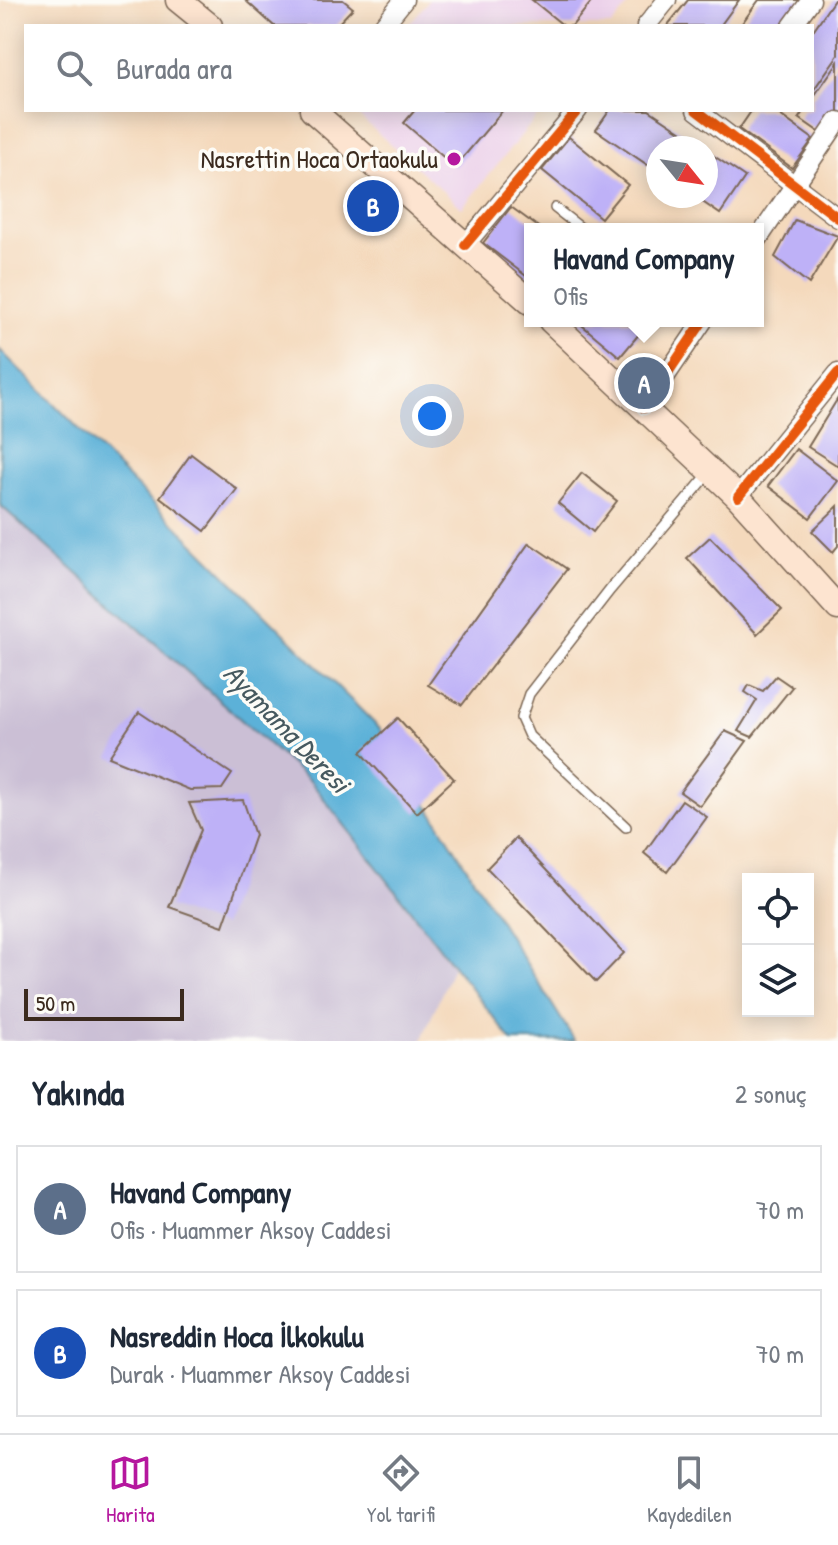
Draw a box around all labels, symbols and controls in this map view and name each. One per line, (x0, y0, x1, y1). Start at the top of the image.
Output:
search box (24, 24, 814, 112)
icon: search (52, 46, 96, 90)
text: Burada ara (116, 48, 232, 88)
north arrow (646, 136, 718, 208)
place label: Nasrettin Hoca Ortaokulu (201, 141, 438, 176)
marker: Nasrettin Hoca Ortaokulu (445, 150, 463, 168)
pin: B (347, 176, 399, 236)
popup (524, 223, 764, 327)
text: Havand Company (553, 238, 735, 278)
text: Ofis (553, 278, 588, 313)
pin: A (618, 353, 670, 413)
your location (412, 396, 452, 436)
water label: Ayamama Deresi (216, 655, 360, 803)
map controls (742, 873, 814, 1017)
button: locate (742, 873, 814, 945)
button: layers (742, 945, 814, 1017)
scale bar (24, 985, 184, 1021)
text: 50 m (36, 988, 75, 1018)
text: Yakında (32, 1070, 124, 1116)
text: 2 sonuç (735, 1076, 806, 1111)
text: Havand Company (110, 1172, 292, 1212)
text: A (54, 1192, 66, 1227)
text: 70 m (756, 1192, 804, 1227)
text: Ofis · Muammer Aksoy Caddesi (110, 1212, 392, 1247)
text: Nasreddin Hoca İlkokulu (110, 1316, 364, 1356)
text: B (53, 1336, 67, 1371)
text: 70 m (756, 1336, 804, 1371)
text: Durak · Muammer Aksoy Caddesi (110, 1356, 411, 1391)
tab: Harita (106, 1451, 155, 1529)
tab: Yol tarifi (367, 1451, 435, 1529)
tab: Kaydedilen (647, 1451, 732, 1529)

